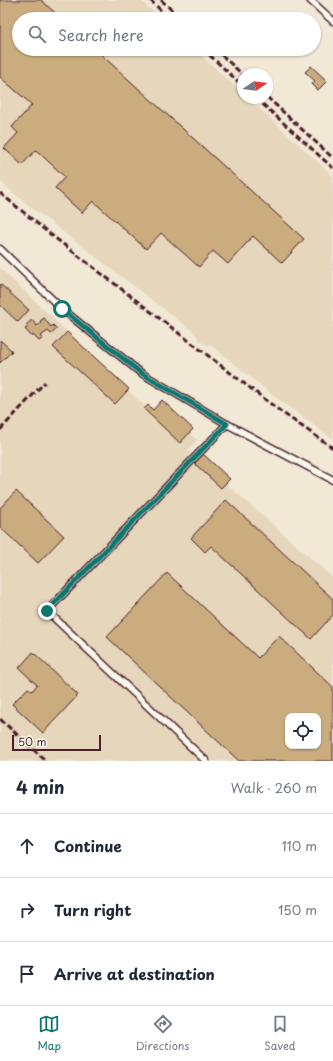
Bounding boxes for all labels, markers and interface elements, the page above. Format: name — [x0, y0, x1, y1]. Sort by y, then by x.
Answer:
search box — [12, 12, 321, 56]
icon: search — [26, 23, 48, 45]
text: Search here — [58, 23, 144, 46]
north arrow — [237, 68, 273, 104]
route start — [53, 300, 71, 318]
route end — [38, 602, 56, 620]
map controls — [285, 713, 321, 749]
button: locate — [285, 713, 321, 749]
scale bar — [12, 733, 101, 752]
text: 50 m — [18, 733, 47, 750]
text: 4 min — [16, 774, 64, 800]
text: Walk · 260 m — [231, 778, 317, 797]
text: Continue — [54, 834, 122, 857]
icon: ahead — [16, 835, 38, 857]
text: 110 m — [282, 836, 317, 855]
text: Turn right — [54, 898, 131, 921]
icon: right — [16, 899, 38, 921]
text: 150 m — [278, 900, 317, 919]
text: Arrive at destination — [54, 962, 215, 985]
icon: arrive — [16, 963, 38, 985]
tab: Map — [37, 1013, 61, 1054]
tab: Directions — [136, 1013, 189, 1054]
tab: Saved — [264, 1013, 296, 1054]

